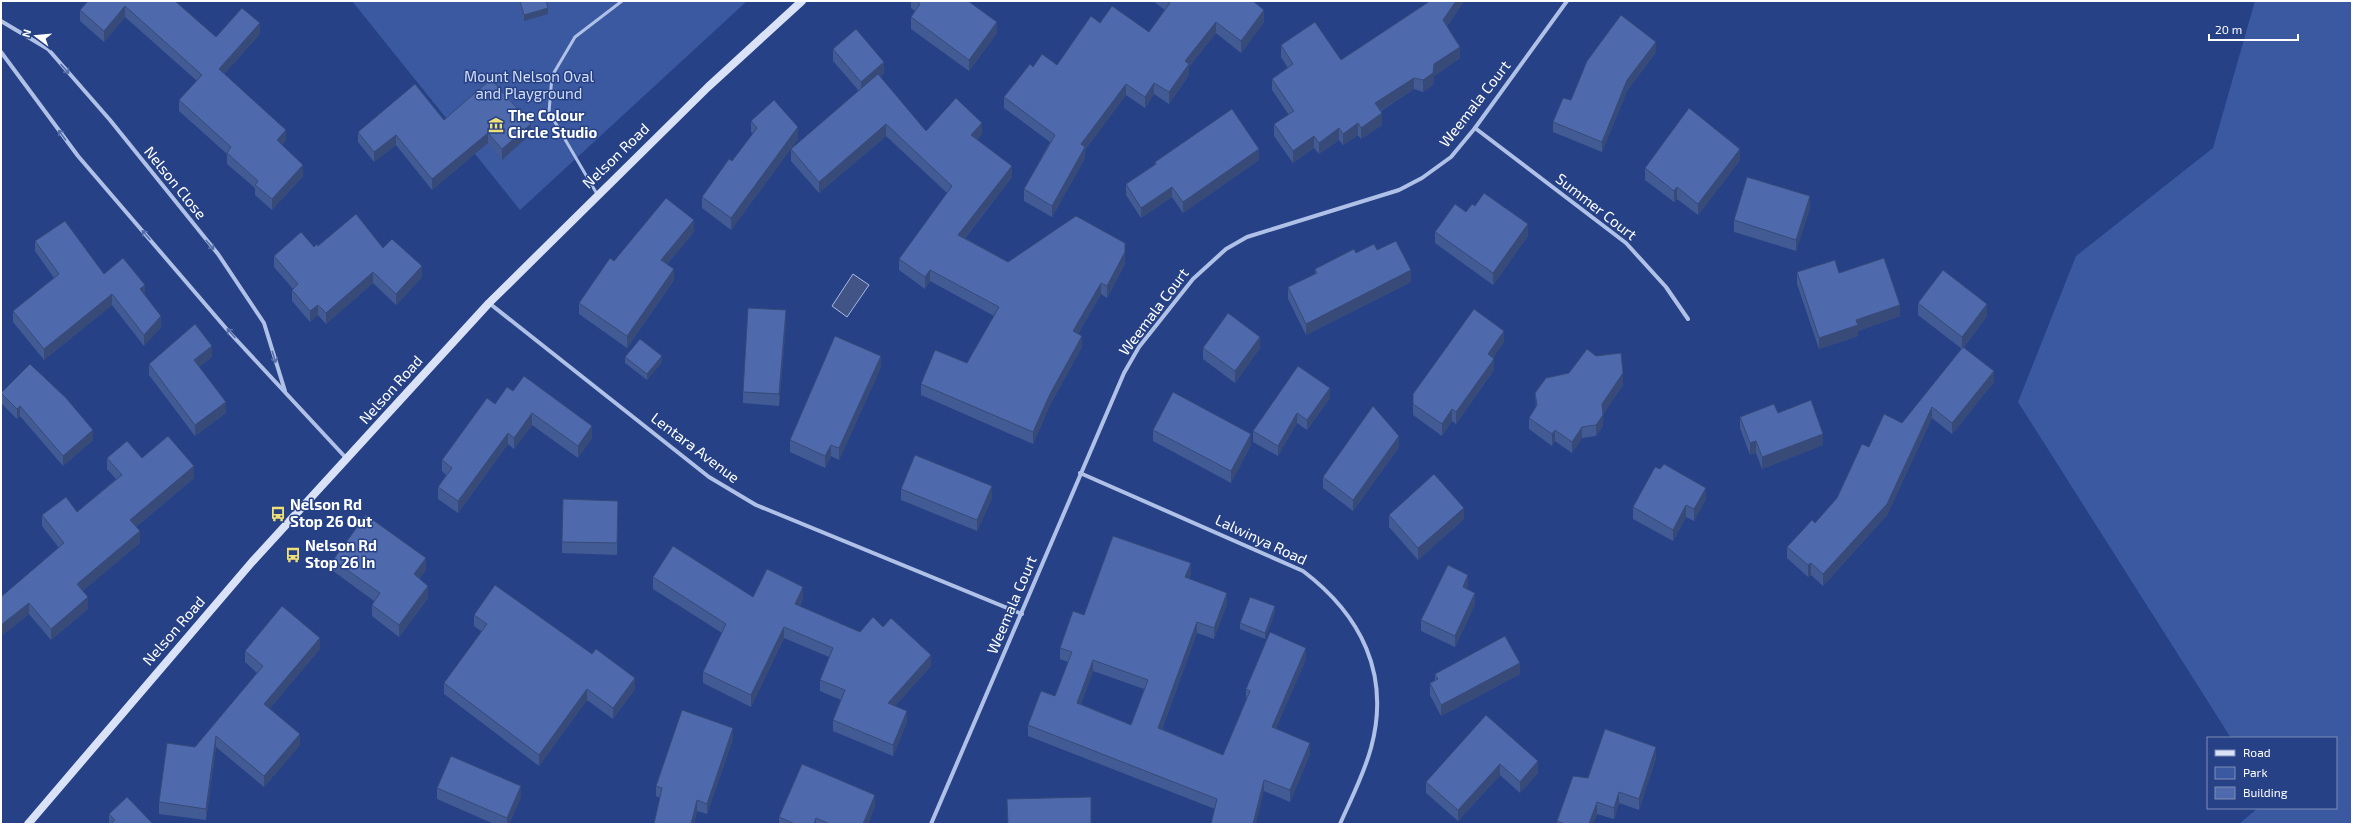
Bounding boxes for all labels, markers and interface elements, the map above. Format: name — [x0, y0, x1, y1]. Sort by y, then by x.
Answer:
north arrow — [16, 16, 56, 56]
scale bar — [2209, 16, 2298, 42]
text: 20 m — [2215, 22, 2242, 36]
text: N — [19, 27, 33, 39]
street label: Weemala Court — [1435, 56, 1514, 150]
one-way arrow — [61, 64, 70, 74]
park label: Mount Nelson Oval and Playground — [464, 67, 594, 102]
place label: The Colour Circle Studio — [508, 106, 597, 141]
museum icon: The Colour Circle Studio — [487, 116, 505, 134]
street label: Nelson Road — [578, 119, 652, 192]
one-way arrow — [58, 130, 67, 141]
street label: Nelson Close — [141, 142, 211, 222]
street label: Summer Court — [1553, 169, 1641, 244]
one-way arrow — [141, 229, 150, 240]
one-way arrow — [206, 239, 215, 250]
street label: Weemala Court — [1114, 264, 1192, 359]
one-way arrow — [226, 328, 236, 338]
one-way arrow — [271, 350, 278, 363]
street label: Nelson Road — [355, 351, 426, 427]
street label: Lentara Avenue — [648, 408, 743, 486]
place label: Nelson Rd Stop 26 Out — [290, 495, 372, 530]
bus stop icon: Nelson Rd Stop 26 Out — [269, 505, 287, 523]
street label: Lalwinya Road — [1213, 510, 1310, 568]
place label: Nelson Rd Stop 26 In — [305, 536, 377, 571]
bus stop icon: Nelson Rd Stop 26 In — [284, 546, 302, 564]
street label: Weemala Court — [982, 553, 1040, 656]
street label: Nelson Road — [138, 592, 208, 669]
legend — [2207, 737, 2337, 809]
text: Road — [2243, 745, 2271, 759]
text: Park — [2243, 765, 2268, 779]
text: Building — [2243, 785, 2288, 799]

